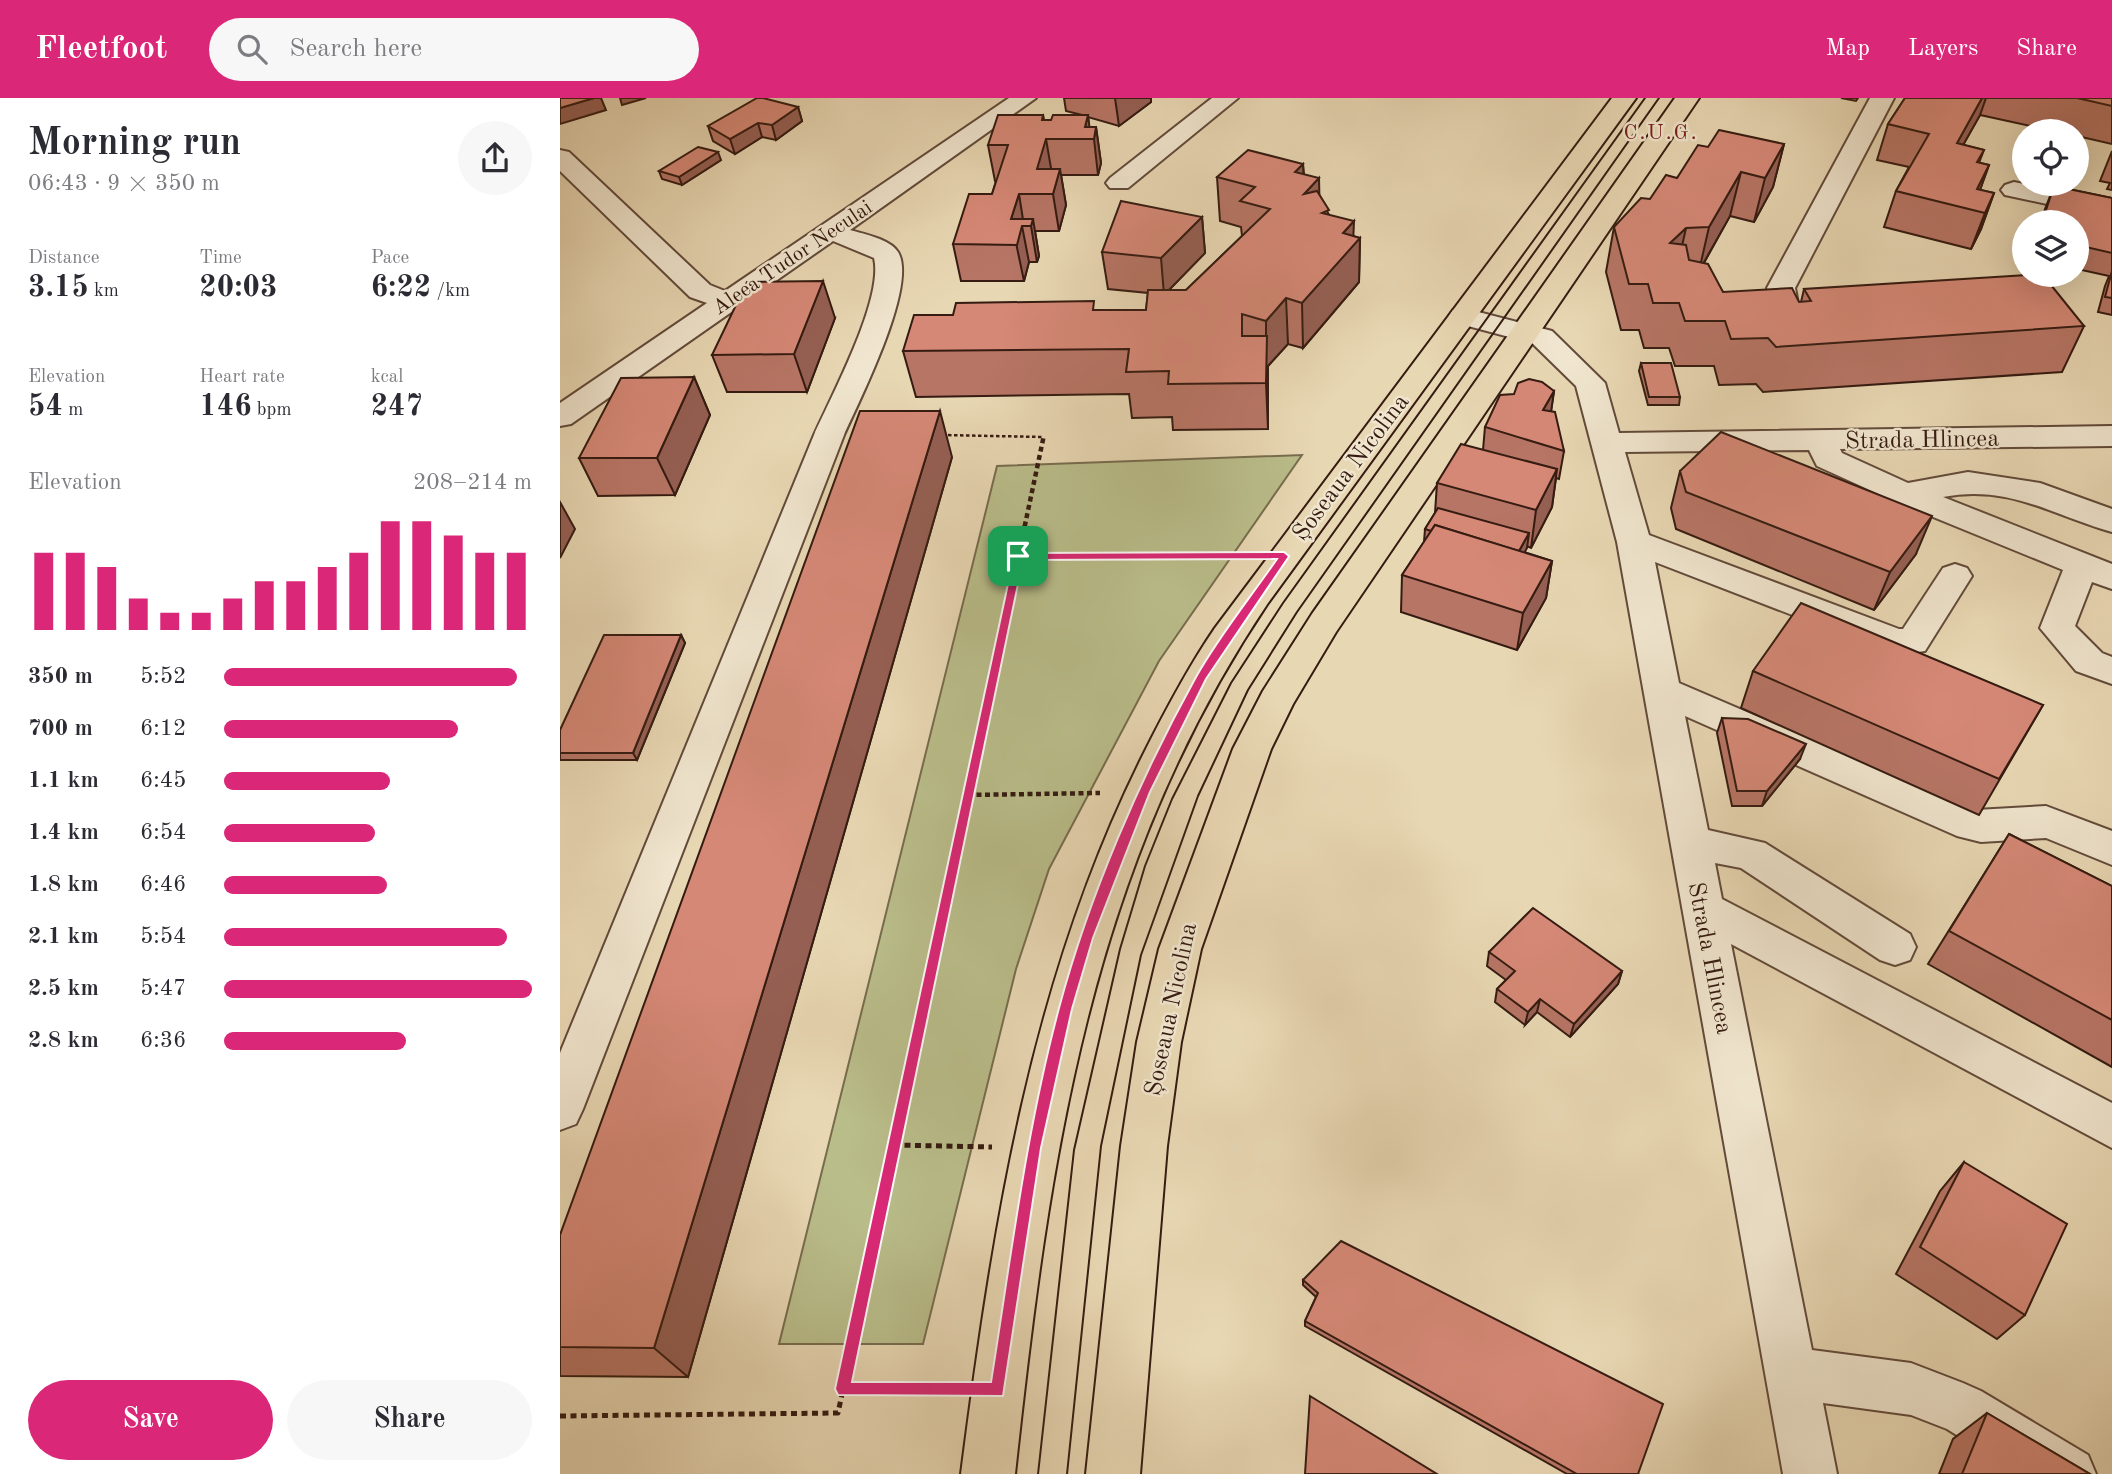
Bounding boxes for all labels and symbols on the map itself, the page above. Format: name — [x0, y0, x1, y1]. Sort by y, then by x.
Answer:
district label: C.U.G. — [1623, 123, 1699, 144]
street label: Aleea Tudor Neculai — [709, 197, 876, 319]
street label: Șoseaua Nicolina — [1289, 390, 1414, 546]
street label: Strada Hlincea — [1845, 428, 2000, 454]
pin — [988, 526, 1048, 586]
street label: Strada Hlincea — [1683, 880, 1736, 1037]
street label: Șoseaua Nicolina — [1142, 920, 1202, 1098]

